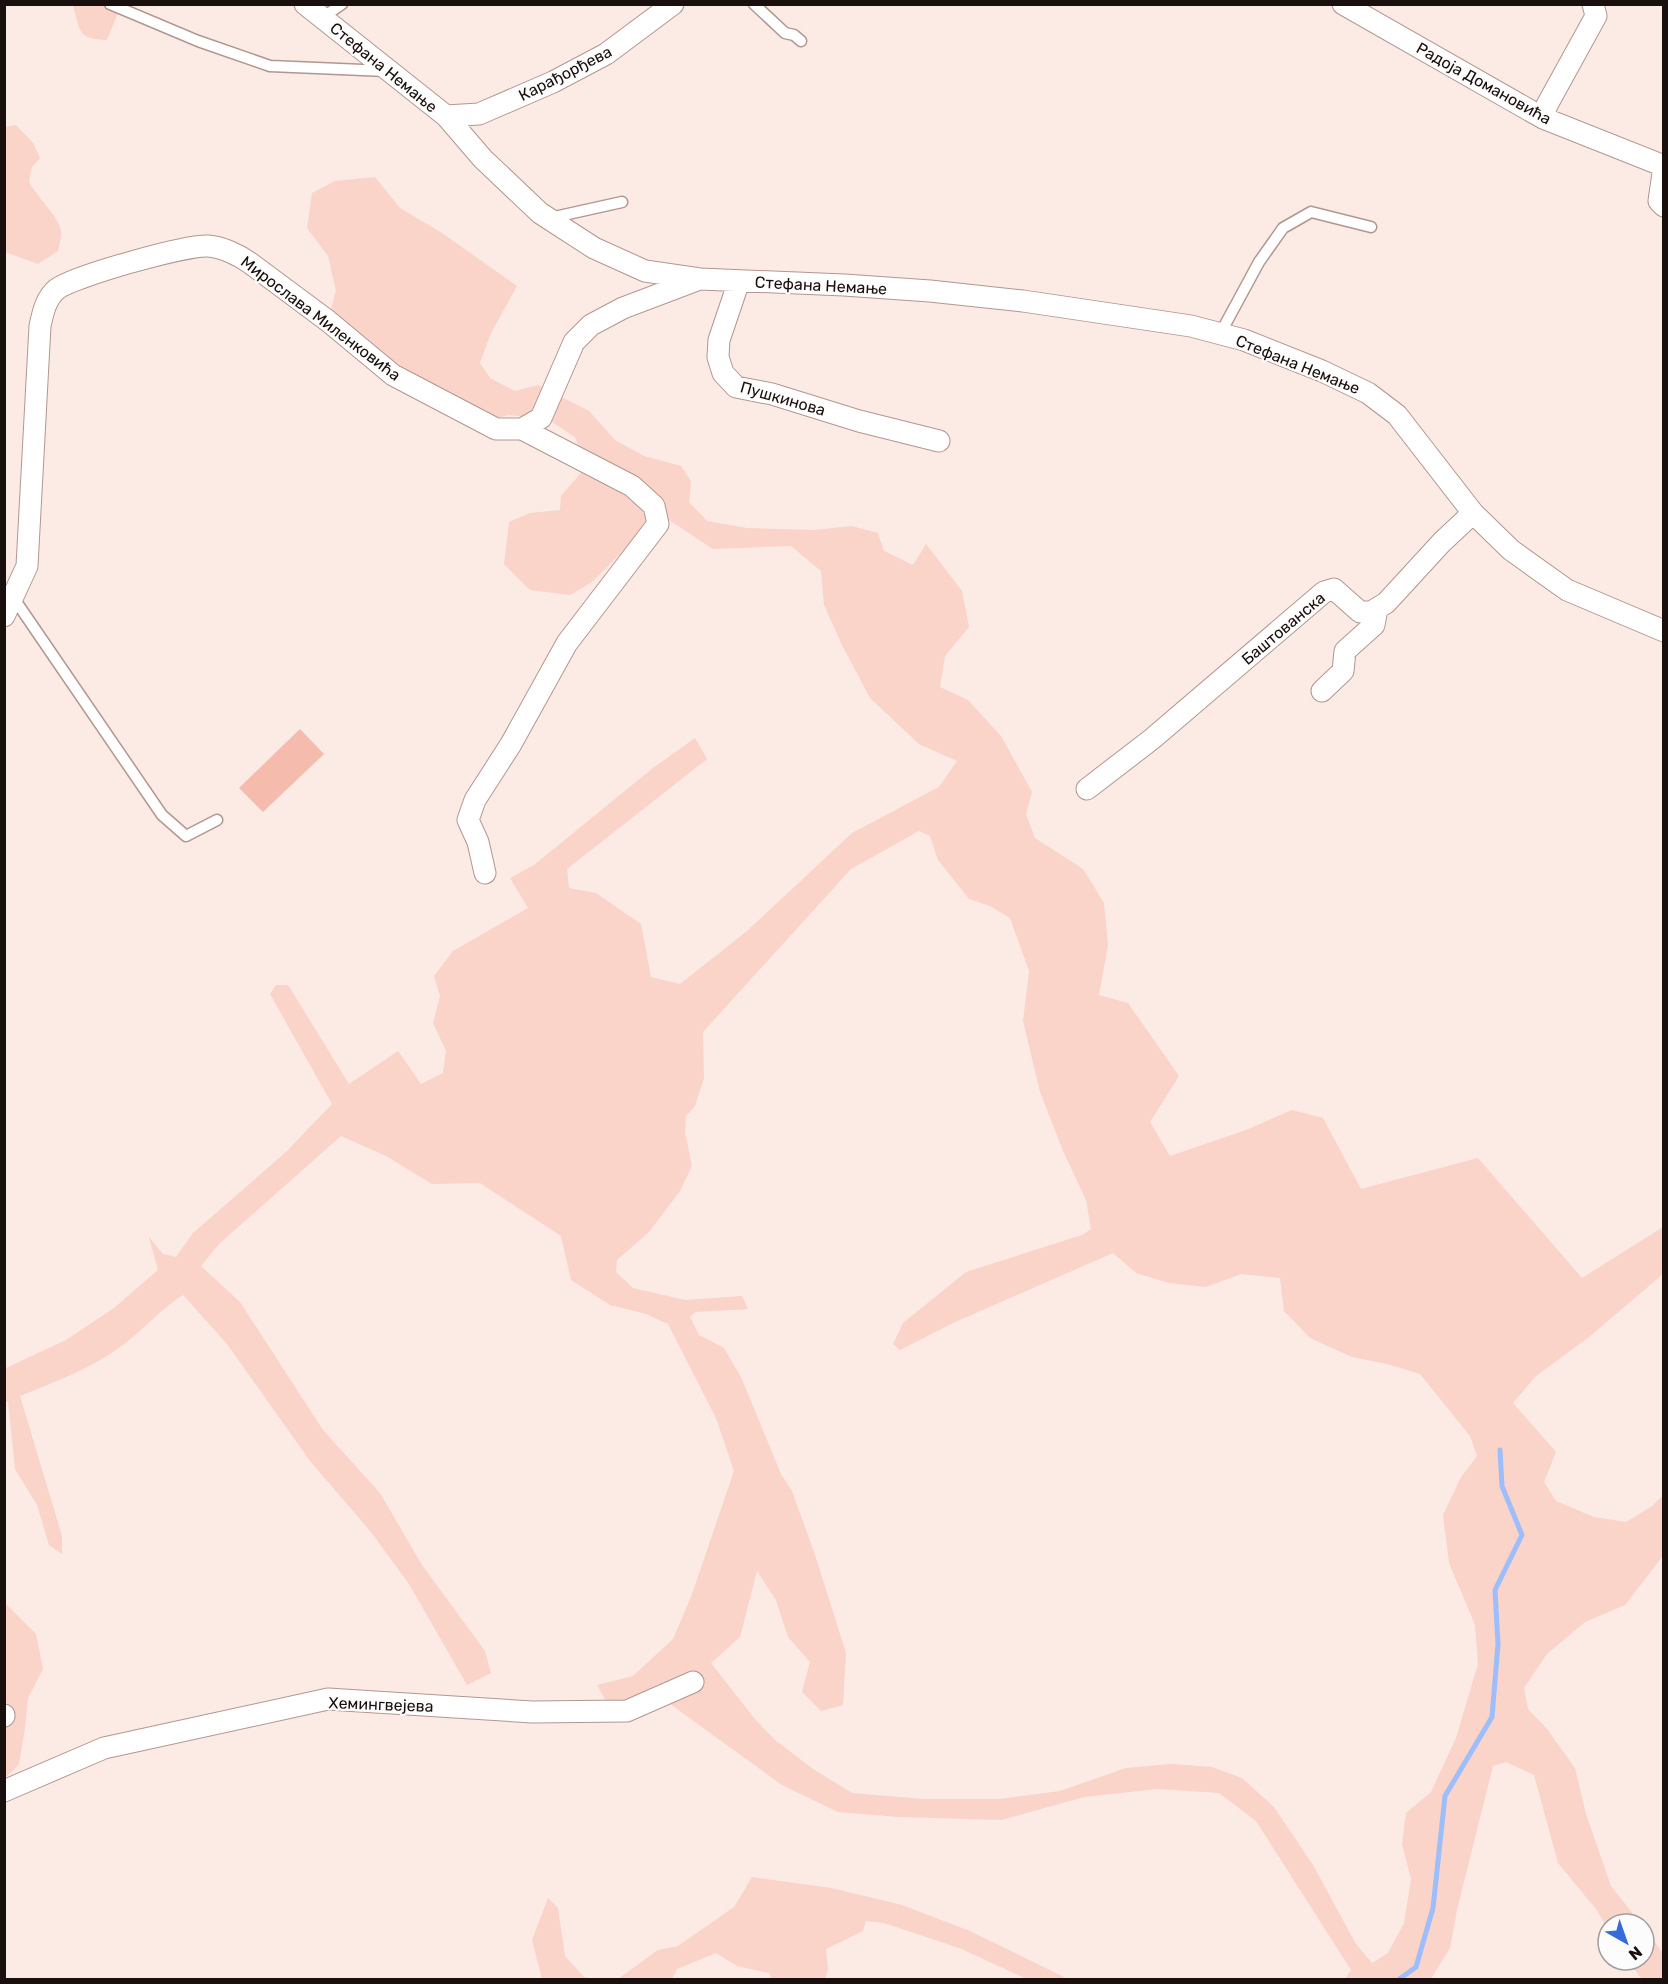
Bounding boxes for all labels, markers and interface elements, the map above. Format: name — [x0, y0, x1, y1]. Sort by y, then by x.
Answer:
street label: Стефана Немање — [326, 18, 441, 116]
street label: Радоја Домановића — [1413, 38, 1555, 128]
street label: Карађорђева — [515, 42, 615, 105]
street label: Мирослава Миленковића — [237, 252, 404, 385]
street label: Стефана Немање — [754, 273, 888, 298]
street label: Стефана Немање — [1233, 331, 1363, 398]
street label: Пушкинова — [738, 377, 828, 420]
street label: Баштованска — [1238, 588, 1329, 669]
street label: Хемингвејева — [328, 1693, 434, 1716]
north arrow — [1596, 1912, 1656, 1972]
text: N — [1625, 1942, 1646, 1964]

